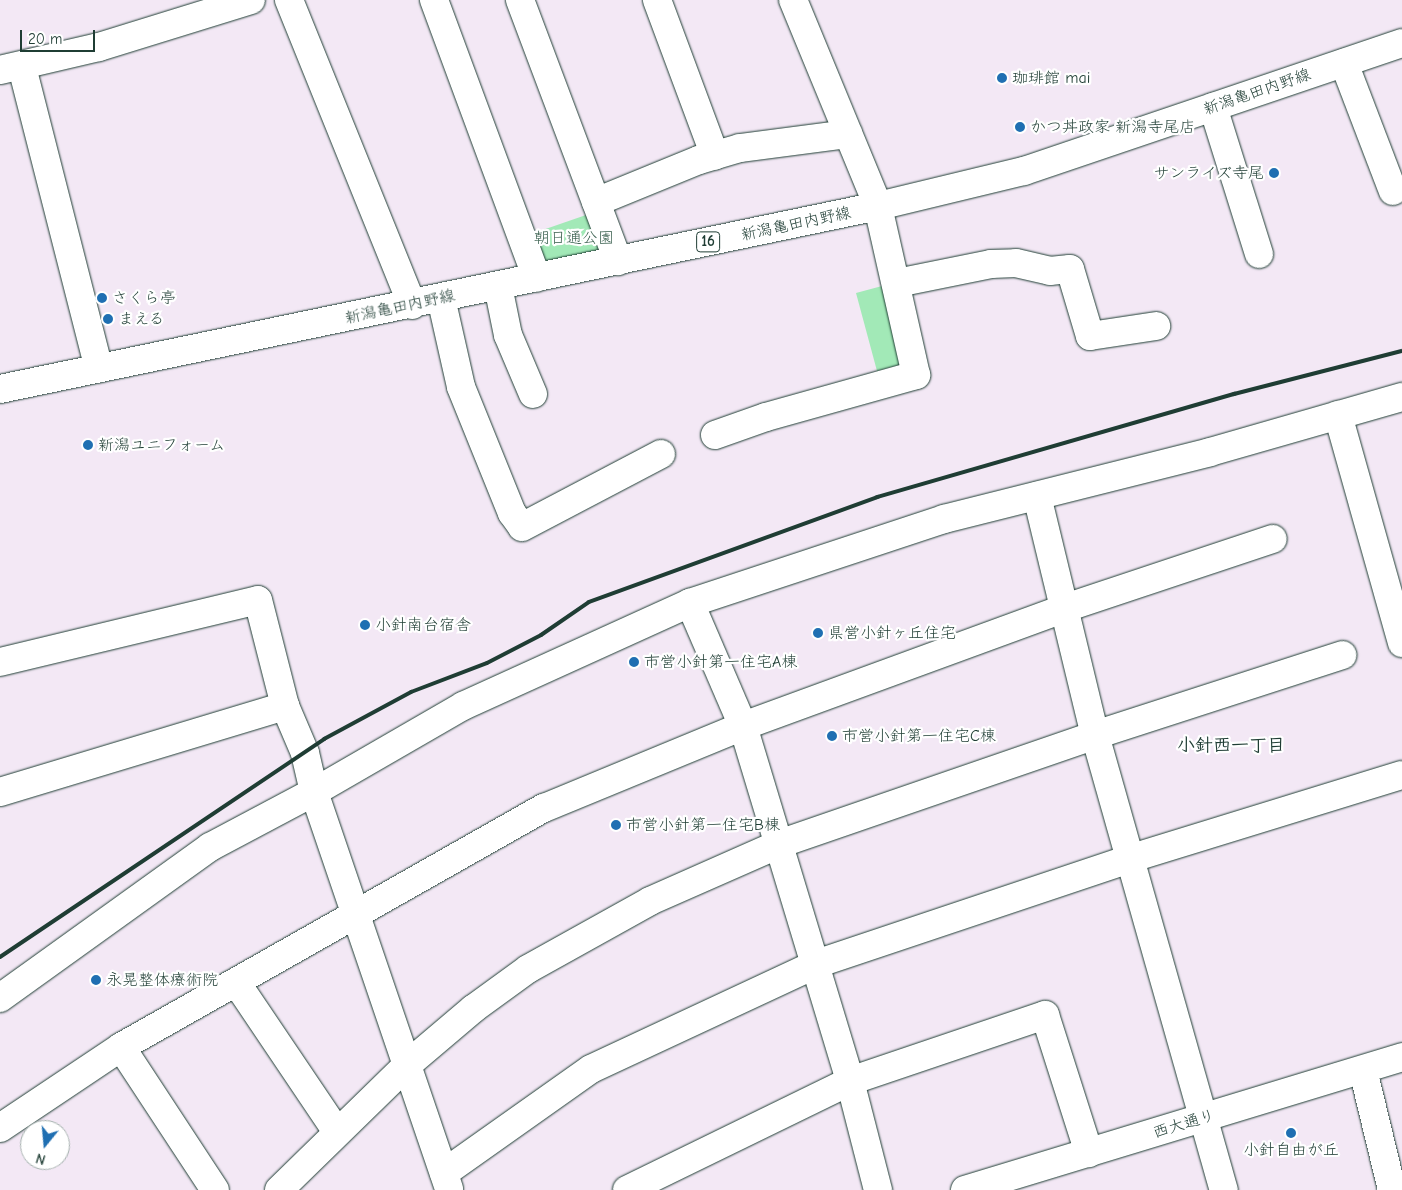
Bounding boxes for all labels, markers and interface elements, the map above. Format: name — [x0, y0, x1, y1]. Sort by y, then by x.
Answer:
scale bar — [22, 20, 98, 52]
text: 20 m — [28, 30, 62, 48]
street label: 新潟亀田内野線 — [1201, 65, 1313, 119]
place label: 珈琲館 mai — [1012, 68, 1090, 88]
marker: 珈琲館 mai — [996, 72, 1008, 84]
place label: かつ丼政家 新潟寺尾店 — [1030, 117, 1195, 137]
marker: かつ丼政家 新潟寺尾店 — [1014, 121, 1026, 133]
place label: サンライズ寺尾 — [1152, 163, 1264, 183]
marker: サンライズ寺尾 — [1268, 167, 1280, 179]
street label: 新潟亀田内野線 — [739, 203, 853, 245]
park label: 朝日通公園 — [534, 228, 614, 248]
road number: 16 — [696, 230, 720, 254]
street label: 新潟亀田内野線 — [343, 286, 457, 328]
place label: さくら亭 — [112, 288, 176, 308]
marker: さくら亭 — [96, 292, 108, 304]
place label: まえる — [118, 309, 166, 329]
marker: まえる — [102, 313, 114, 325]
place label: 新潟ユニフォーム — [98, 435, 226, 455]
marker: 新潟ユニフォーム — [82, 439, 94, 451]
place label: 小針南台宿舎 — [375, 615, 471, 635]
marker: 小針南台宿舎 — [359, 619, 371, 631]
place label: 県営小針ヶ丘住宅 — [828, 623, 956, 643]
marker: 県営小針ヶ丘住宅 — [812, 627, 824, 639]
place label: 市営小針第一住宅A棟 — [644, 652, 797, 672]
marker: 市営小針第一住宅A棟 — [628, 656, 640, 668]
place label: 市営小針第一住宅C棟 — [842, 726, 996, 746]
marker: 市営小針第一住宅C棟 — [826, 730, 838, 742]
district label: 小針西一丁目 — [1177, 735, 1285, 757]
place label: 市営小針第一住宅B棟 — [626, 815, 780, 835]
marker: 市営小針第一住宅B棟 — [610, 819, 622, 831]
place label: 永晃整体療術院 — [106, 970, 218, 990]
marker: 永晃整体療術院 — [90, 974, 102, 986]
street label: 西大通り — [1151, 1105, 1217, 1143]
north arrow — [20, 1120, 70, 1170]
marker: 小針自由が丘 — [1285, 1127, 1297, 1139]
place label: 小針自由が丘 — [1243, 1140, 1339, 1160]
text: N — [34, 1149, 48, 1168]

